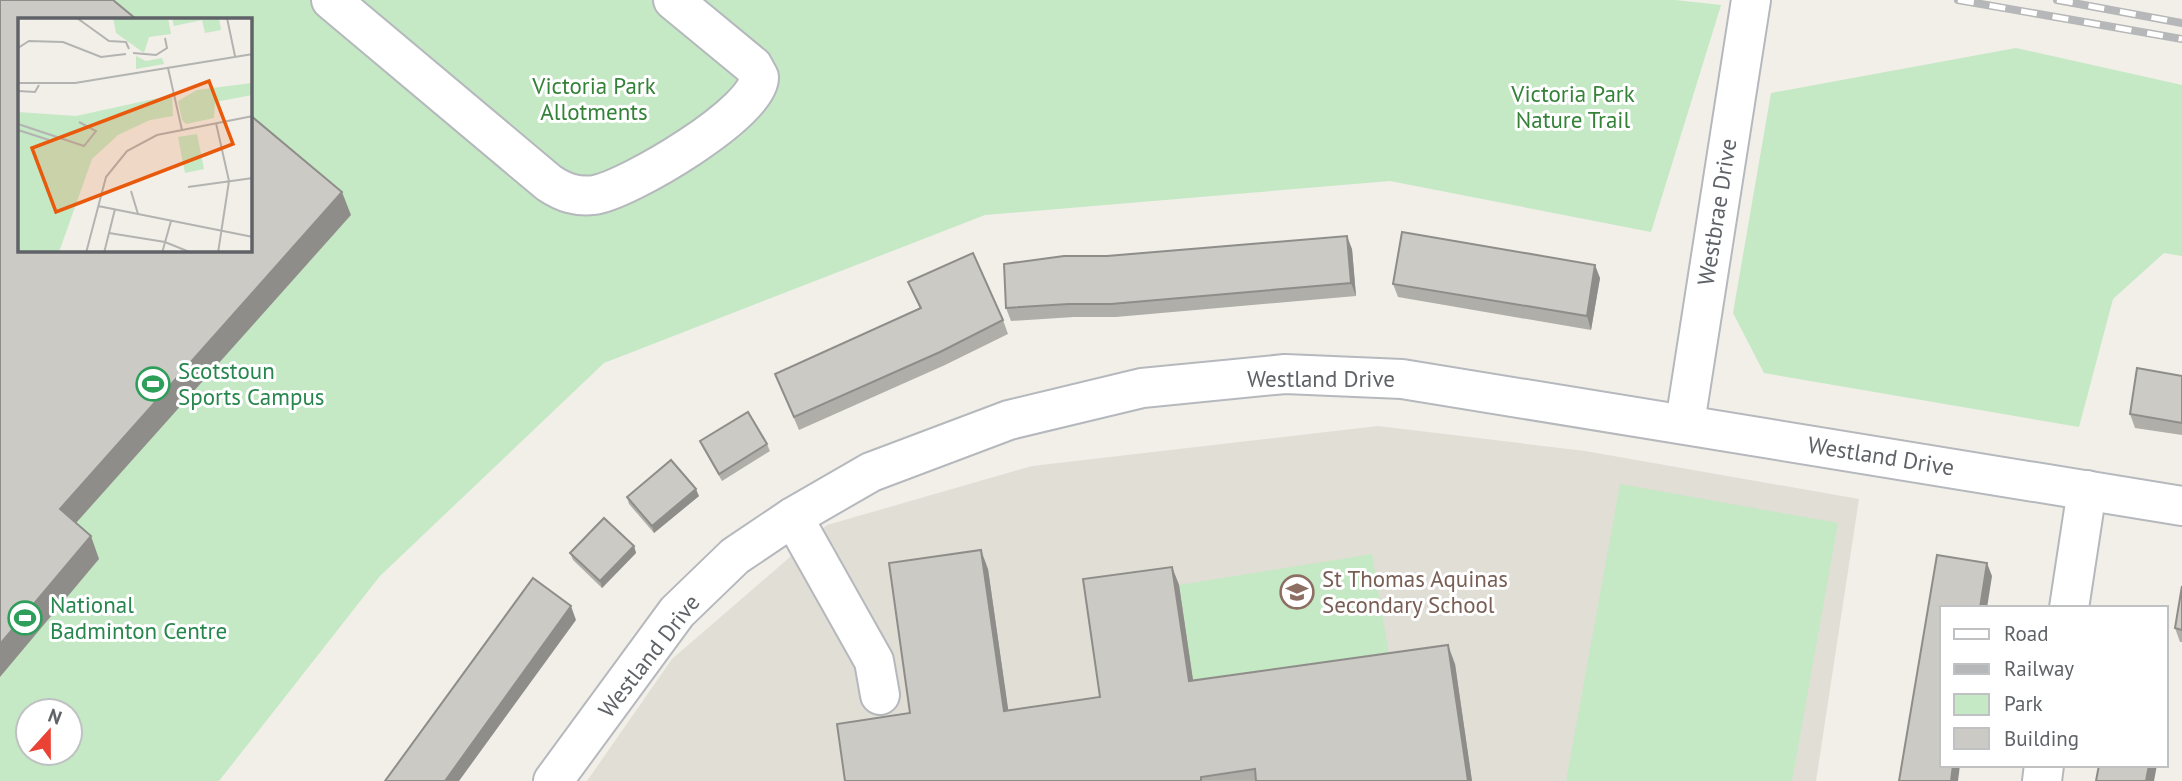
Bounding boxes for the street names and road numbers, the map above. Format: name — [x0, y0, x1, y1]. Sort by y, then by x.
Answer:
street label: Westbrae Drive — [1691, 136, 1742, 287]
street label: Westland Drive — [1247, 364, 1395, 393]
street label: Westland Drive — [1806, 430, 1956, 481]
street label: Westland Drive — [592, 588, 706, 723]

